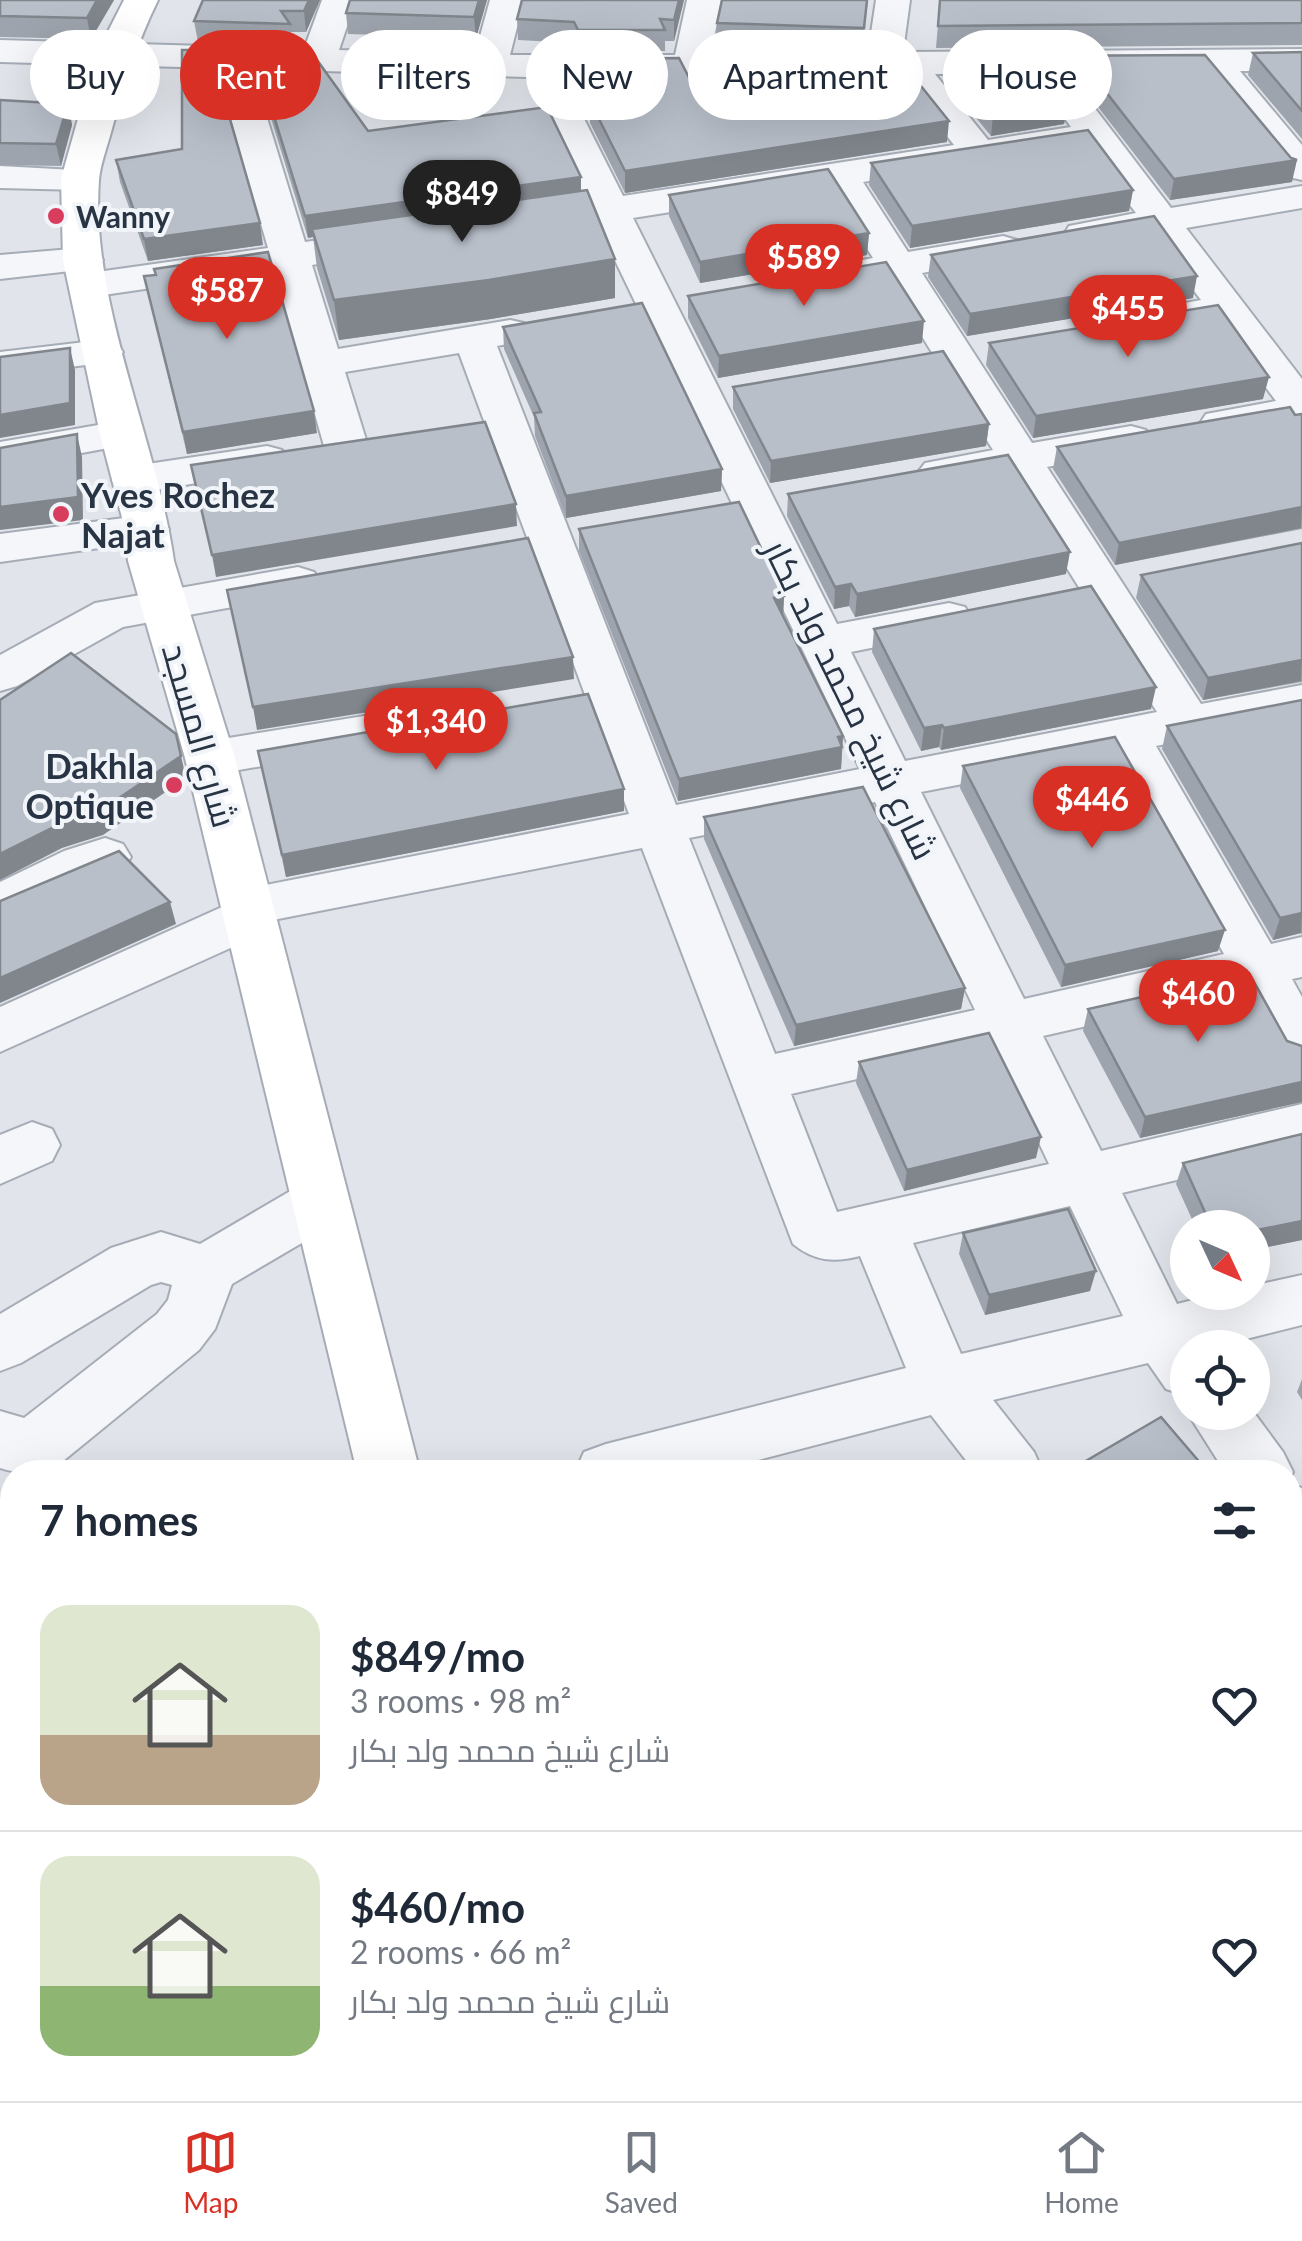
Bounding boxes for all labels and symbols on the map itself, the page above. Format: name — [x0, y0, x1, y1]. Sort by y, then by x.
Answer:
pin: $849 — [403, 160, 521, 245]
place label: Wanny — [76, 198, 170, 234]
marker: Wanny — [45, 205, 67, 227]
pin: $589 — [745, 224, 863, 309]
pin: $587 — [168, 257, 286, 342]
pin: $455 — [1069, 275, 1187, 360]
place label: Yves Rochez Najat — [80, 473, 275, 555]
marker: Yves Rochez Najat — [50, 503, 72, 525]
street label: شارع شيخ محمد ولد بكار — [752, 531, 948, 867]
street label: شارع المسجد — [151, 638, 247, 833]
pin: $1,340 — [355, 688, 517, 773]
place label: Dakhla Optique — [26, 744, 154, 826]
pin: $446 — [1033, 766, 1151, 851]
marker: Dakhla Optique — [163, 774, 185, 796]
pin: $460 — [1139, 960, 1257, 1045]
north arrow — [1170, 1210, 1270, 1310]

